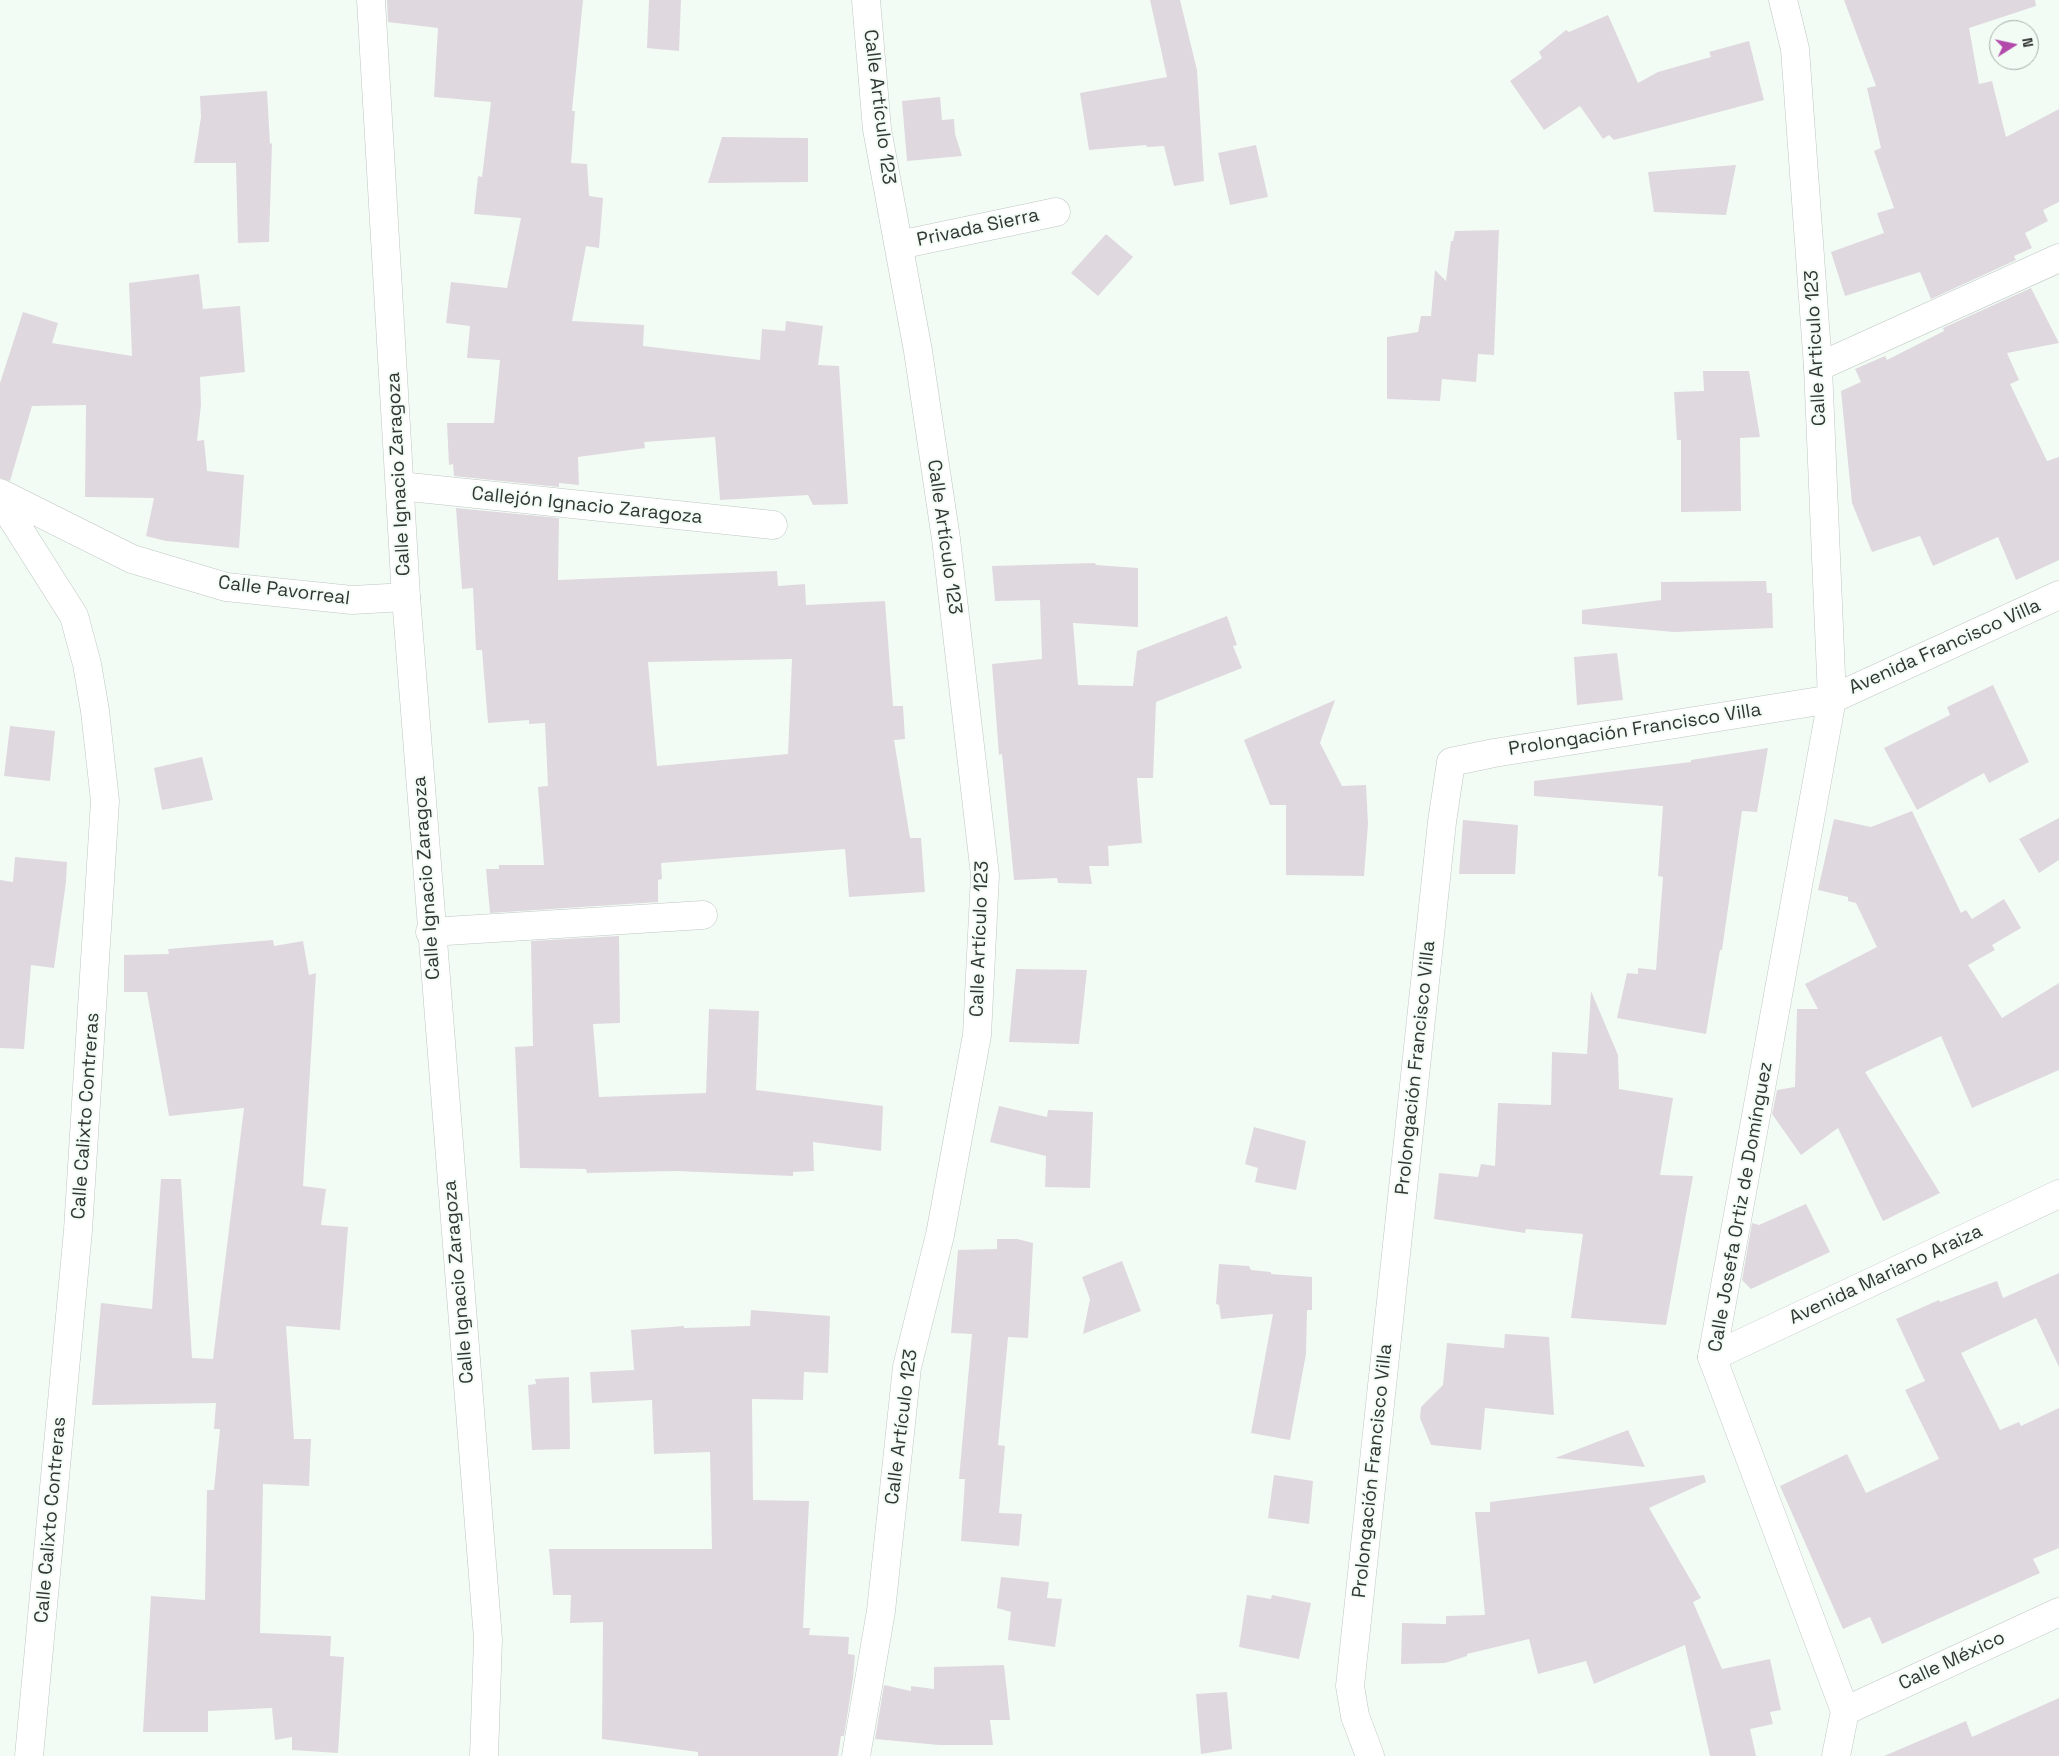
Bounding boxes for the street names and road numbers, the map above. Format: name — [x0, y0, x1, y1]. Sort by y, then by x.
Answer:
street label: Calle Artículo 123 — [858, 28, 900, 186]
street label: Privada Sierra — [915, 204, 1041, 252]
street label: Calle Articulo 123 — [1801, 269, 1831, 427]
street label: Calle Ignacio Zaragoza — [382, 371, 416, 577]
street label: Calle Artículo 123 — [922, 458, 966, 616]
street label: Callejón Ignacio Zaragoza — [470, 483, 704, 529]
street label: Calle Pavorreal — [217, 572, 351, 610]
street label: Avenida Francisco Villa — [1846, 594, 2044, 700]
street label: Prolongación Francisco Villa — [1507, 699, 1763, 761]
street label: Calle Ignacio Zaragoza — [409, 775, 445, 981]
street label: Calle Artículo 123 — [966, 861, 994, 1017]
street label: Prolongación Francisco Villa — [1391, 940, 1441, 1196]
street label: Calle Calixto Contreras — [67, 1012, 105, 1220]
street label: Calle Josefa Ortiz de Domínguez — [1704, 1060, 1778, 1354]
street label: Calle Ignacio Zaragoza — [439, 1179, 479, 1385]
street label: Avenida Mariano Araiza — [1786, 1220, 1986, 1330]
street label: Prolongación Francisco Villa — [1348, 1343, 1398, 1599]
street label: Calle Artículo 123 — [881, 1348, 923, 1506]
street label: Calle Calixto Contreras — [31, 1416, 71, 1624]
street label: Calle México — [1895, 1626, 2009, 1696]

